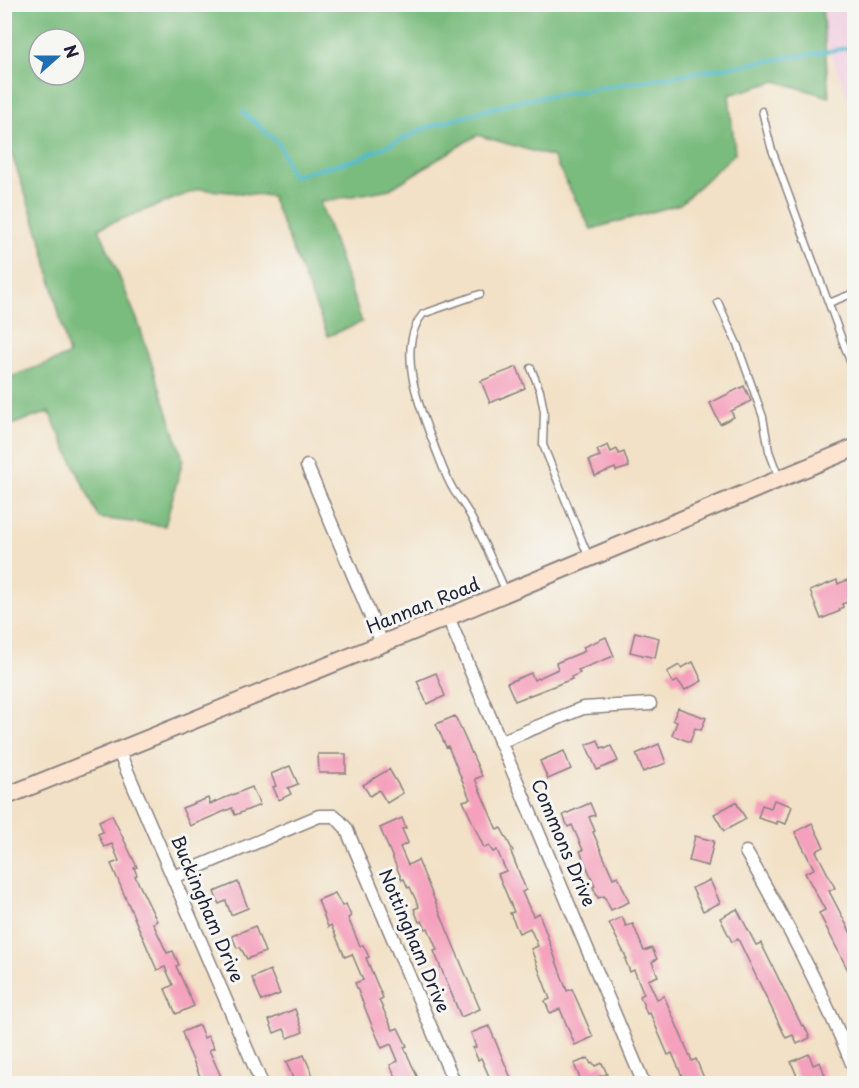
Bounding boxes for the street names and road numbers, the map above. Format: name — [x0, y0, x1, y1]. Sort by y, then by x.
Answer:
street label: Hannan Road — [362, 570, 483, 640]
street label: Commons Drive — [525, 774, 603, 911]
street label: Buckingham Drive — [165, 831, 252, 986]
street label: Nottingham Drive — [373, 864, 458, 1016]

